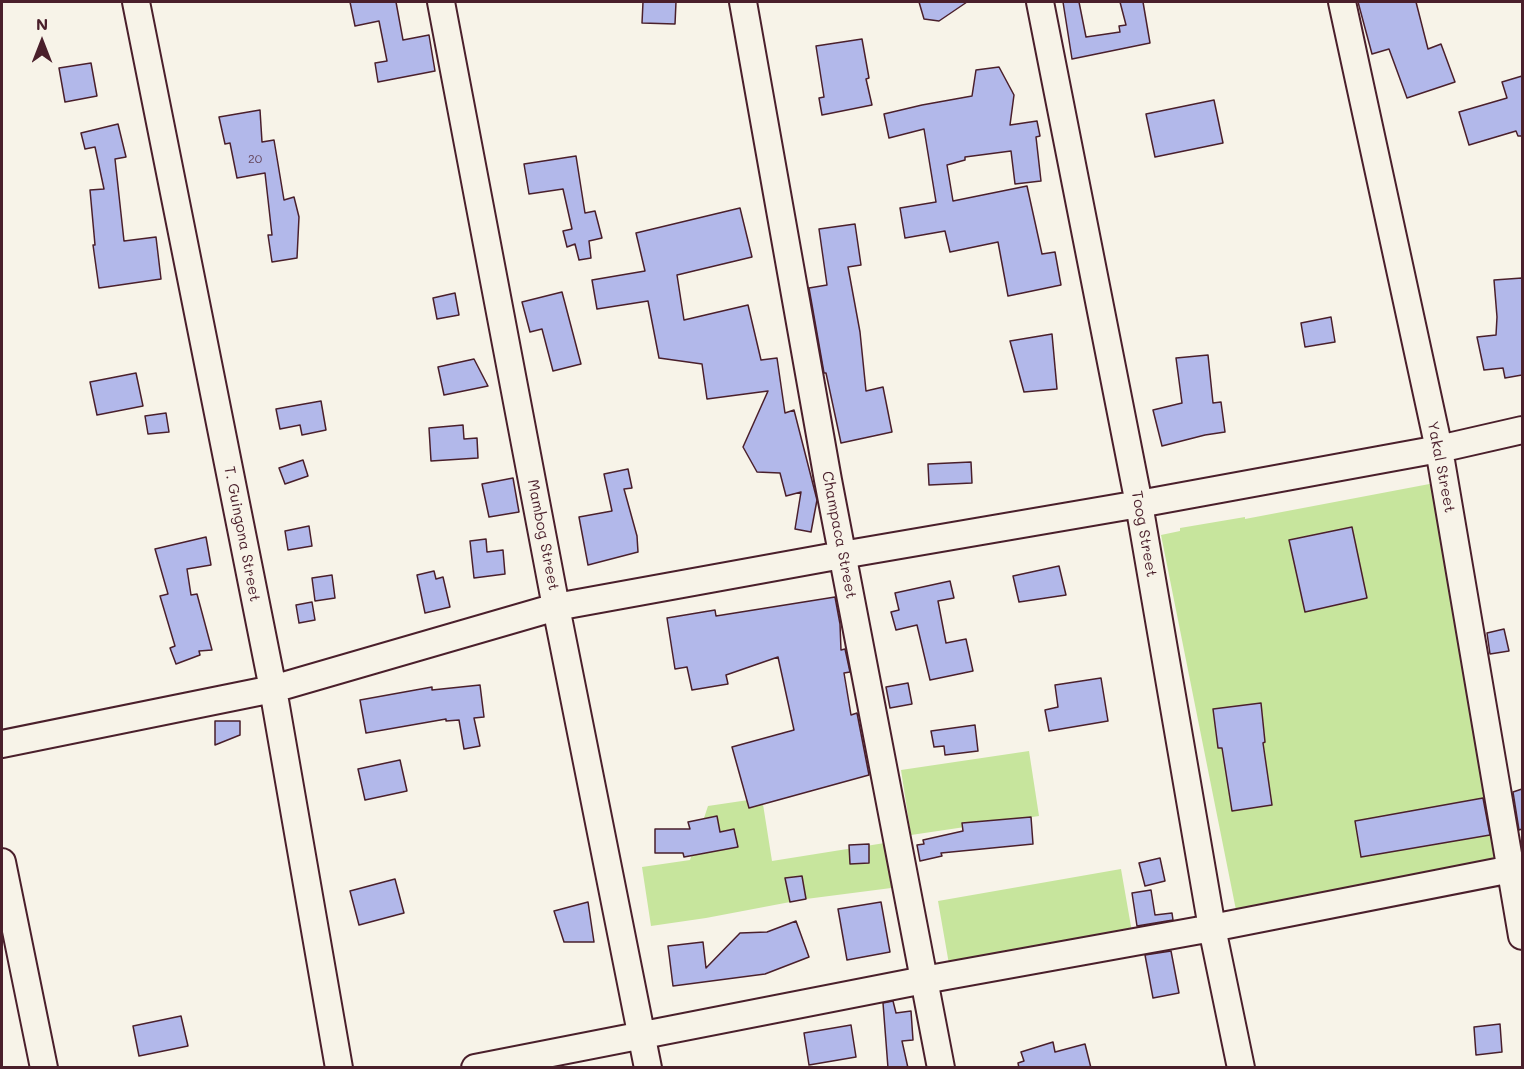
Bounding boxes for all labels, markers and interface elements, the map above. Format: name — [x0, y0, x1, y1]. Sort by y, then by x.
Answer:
north arrow — [12, 12, 72, 72]
text: N — [36, 13, 48, 34]
house number: 20 — [248, 152, 262, 166]
street label: Yakal Street — [1423, 420, 1459, 514]
street label: T. Guingona Street — [220, 465, 264, 603]
street label: Champaca Street — [818, 470, 860, 600]
street label: Mambog Street — [523, 478, 563, 592]
street label: Toog Street — [1128, 489, 1160, 579]

